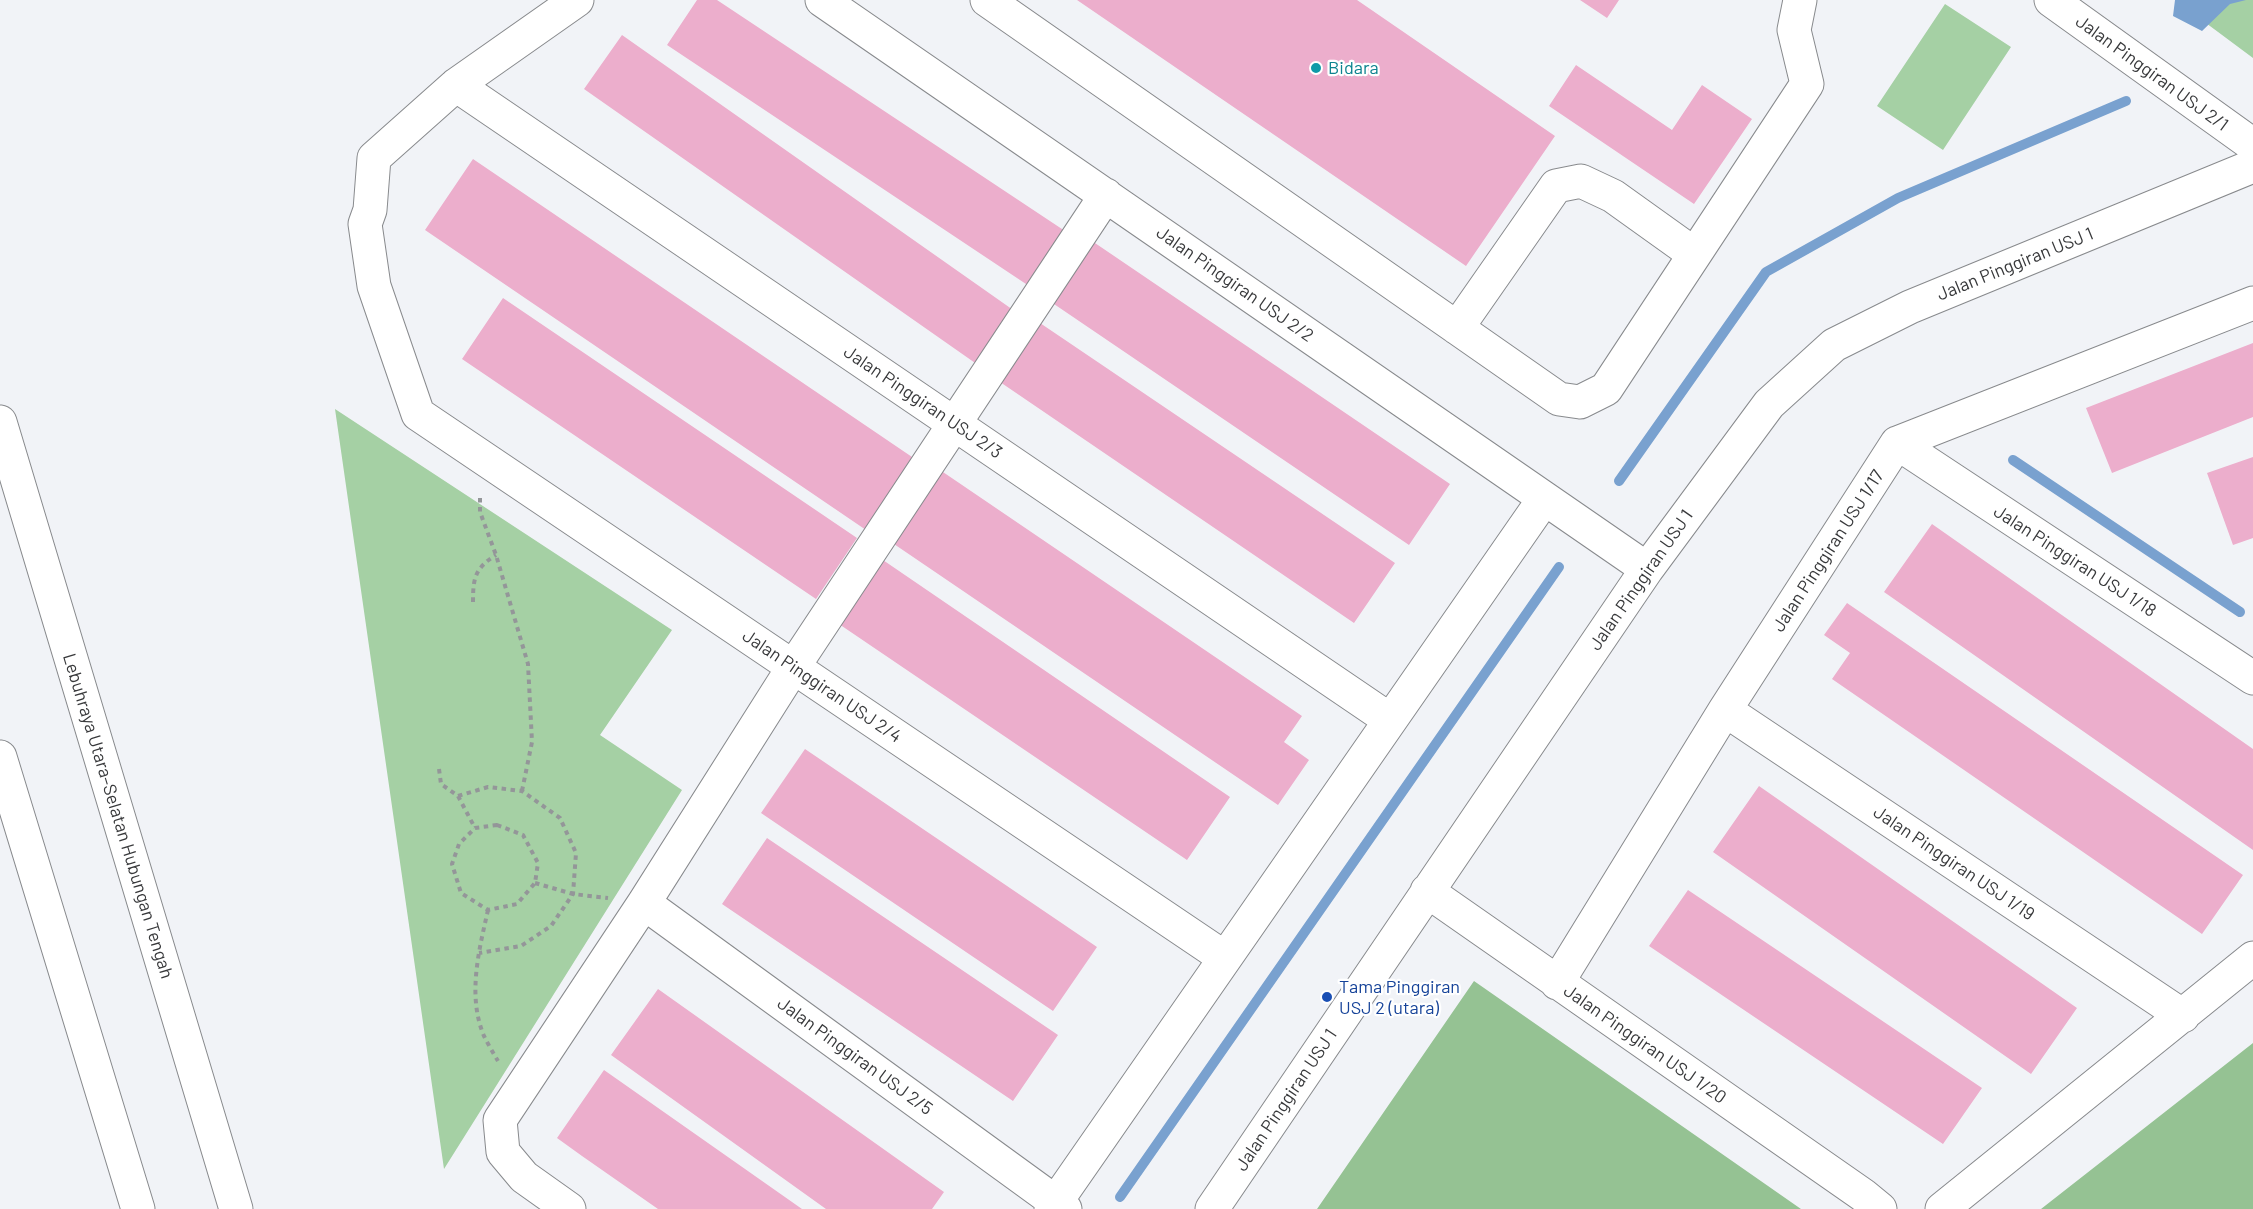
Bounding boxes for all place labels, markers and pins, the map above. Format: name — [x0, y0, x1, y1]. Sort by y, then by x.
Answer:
place label: Bidara — [1328, 57, 1379, 79]
marker: Bidara — [1309, 61, 1323, 75]
place label: Tama Pinggiran USJ 2 (utara) — [1339, 976, 1460, 1018]
marker: Tama Pinggiran USJ 2 (utara) — [1320, 990, 1334, 1004]

